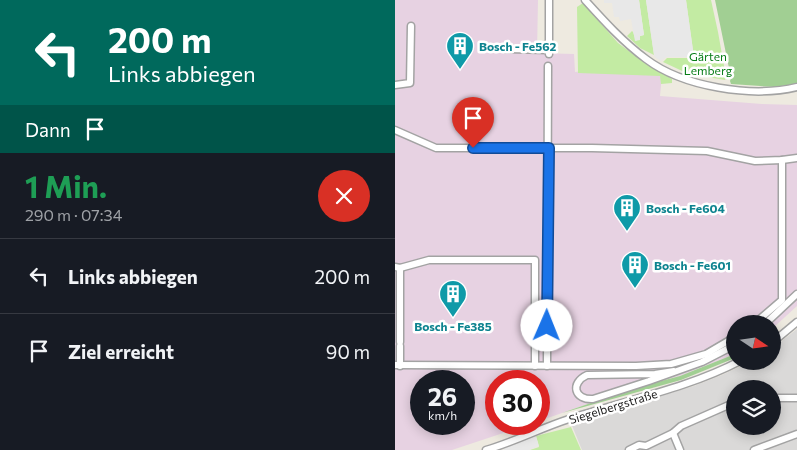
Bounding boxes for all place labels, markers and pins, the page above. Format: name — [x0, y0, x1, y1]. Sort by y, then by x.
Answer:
building icon: Bosch - Fe562 — [445, 31, 475, 70]
place label: Bosch - Fe562 — [479, 39, 556, 53]
pin — [452, 97, 494, 148]
building icon: Bosch - Fe604 — [612, 193, 642, 232]
place label: Bosch - Fe604 — [646, 201, 726, 215]
building icon: Bosch - Fe601 — [620, 250, 650, 289]
place label: Bosch - Fe601 — [654, 258, 731, 272]
building icon: Bosch - Fe385 — [438, 279, 468, 318]
place label: Bosch - Fe385 — [414, 319, 492, 333]

